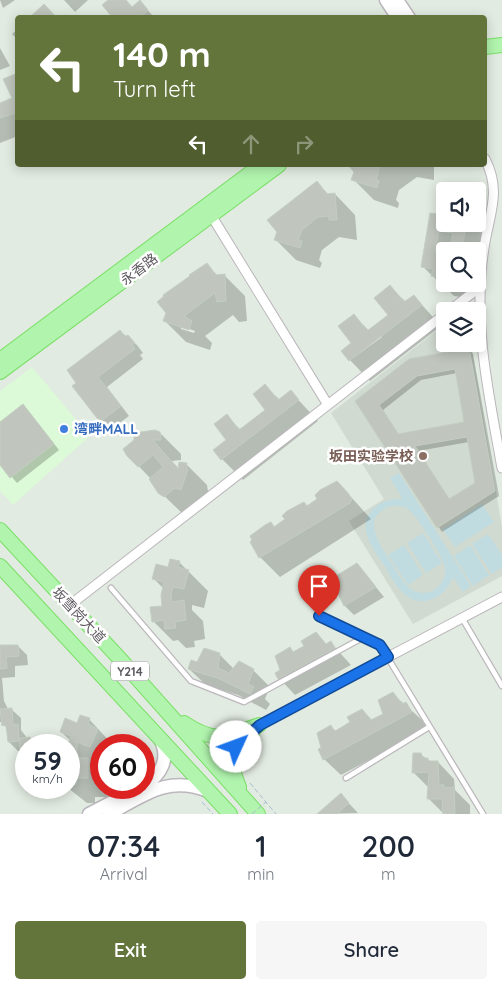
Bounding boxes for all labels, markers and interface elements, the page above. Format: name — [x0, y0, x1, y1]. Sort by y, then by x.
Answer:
text: 140 m — [113, 32, 211, 76]
icon: left — [30, 35, 95, 100]
text: Turn left — [113, 75, 196, 103]
icon: left — [184, 130, 212, 158]
icon: ahead — [237, 130, 265, 158]
icon: right — [290, 130, 318, 158]
map controls — [436, 182, 486, 352]
button: sound — [436, 182, 486, 232]
button: search — [436, 242, 486, 292]
street label: 永香路 — [117, 249, 161, 289]
button: layers — [436, 302, 486, 352]
place label: 湾畔MALL — [74, 420, 138, 438]
marker: 湾畔MALL — [58, 423, 70, 435]
place label: 坂田实验学校 — [329, 447, 413, 465]
marker: 坂田实验学校 — [417, 450, 429, 462]
pin — [298, 565, 340, 616]
icon: arrive — [305, 572, 333, 600]
street label: 坂雪岗大道 — [49, 583, 109, 647]
road number: Y214 — [111, 661, 149, 680]
position arrow — [209, 720, 261, 772]
speed limit sign: 60 — [90, 734, 155, 799]
text: 59 — [33, 745, 62, 776]
text: km/h — [32, 771, 63, 786]
text: 07:34 — [87, 827, 160, 865]
text: 1 — [255, 827, 267, 865]
text: 200 — [362, 827, 415, 865]
text: Arrival — [100, 864, 148, 884]
text: min — [247, 864, 275, 884]
text: m — [381, 864, 396, 884]
button: Exit — [15, 921, 246, 979]
button: Share — [256, 921, 487, 979]

